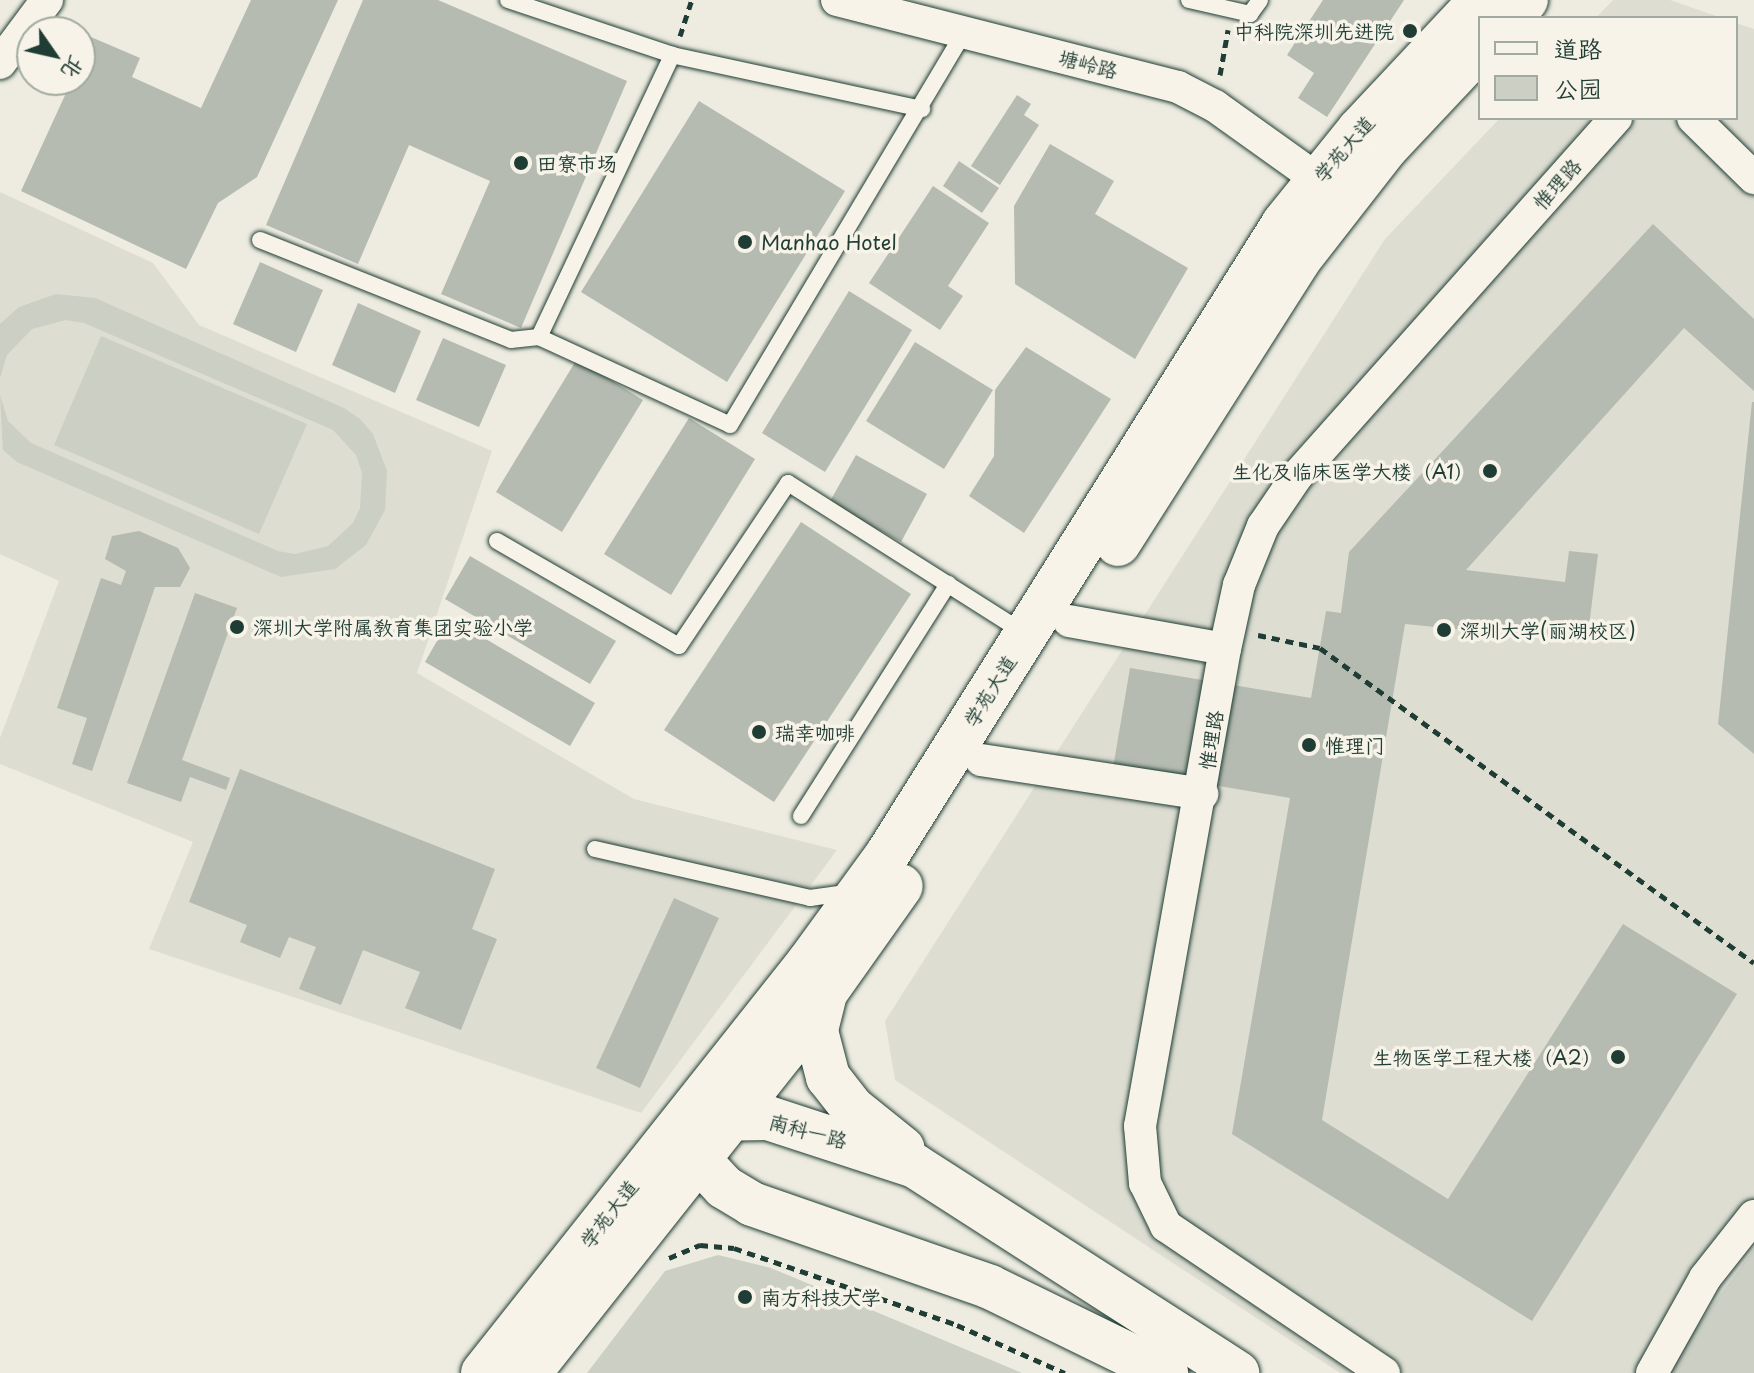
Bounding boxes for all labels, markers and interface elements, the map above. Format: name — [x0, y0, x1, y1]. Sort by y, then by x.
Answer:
north arrow — [16, 16, 96, 96]
legend — [1478, 16, 1738, 120]
place label: 中科院深圳先进院 — [1234, 19, 1394, 43]
marker: 中科院深圳先进院 — [1401, 22, 1419, 40]
text: 道路 — [1554, 30, 1602, 66]
street label: 塘岭路 — [1056, 45, 1120, 83]
text: 北 — [55, 50, 94, 87]
text: 公园 — [1554, 70, 1602, 106]
street label: 学苑大道 — [1309, 111, 1379, 187]
place label: 田寮市场 — [537, 151, 617, 175]
marker: 田寮市场 — [512, 154, 530, 172]
street label: 惟理路 — [1528, 154, 1586, 214]
place label: Manhao Hotel — [761, 230, 897, 254]
marker: Manhao Hotel — [736, 233, 754, 251]
place label: 生化及临床医学大楼（A1） — [1232, 459, 1474, 483]
marker: 生化及临床医学大楼（A1） — [1481, 462, 1499, 480]
place label: 深圳大学附属教育集团实验小学 — [253, 615, 533, 639]
marker: 深圳大学附属教育集团实验小学 — [228, 618, 246, 636]
place label: 深圳大学(丽湖校区) — [1460, 618, 1636, 642]
marker: 深圳大学(丽湖校区) — [1435, 621, 1453, 639]
street label: 学苑大道 — [959, 651, 1021, 731]
street label: 惟理路 — [1194, 708, 1228, 772]
place label: 瑞幸咖啡 — [775, 720, 855, 744]
marker: 瑞幸咖啡 — [750, 723, 768, 741]
place label: 惟理门 — [1325, 733, 1385, 757]
marker: 惟理门 — [1300, 736, 1318, 754]
place label: 生物医学工程大楼（A2） — [1373, 1045, 1602, 1069]
marker: 生物医学工程大楼（A2） — [1609, 1048, 1627, 1066]
street label: 南科一路 — [766, 1109, 850, 1153]
street label: 学苑大道 — [575, 1175, 643, 1253]
place label: 南方科技大学 — [761, 1285, 881, 1309]
marker: 南方科技大学 — [736, 1288, 754, 1306]

